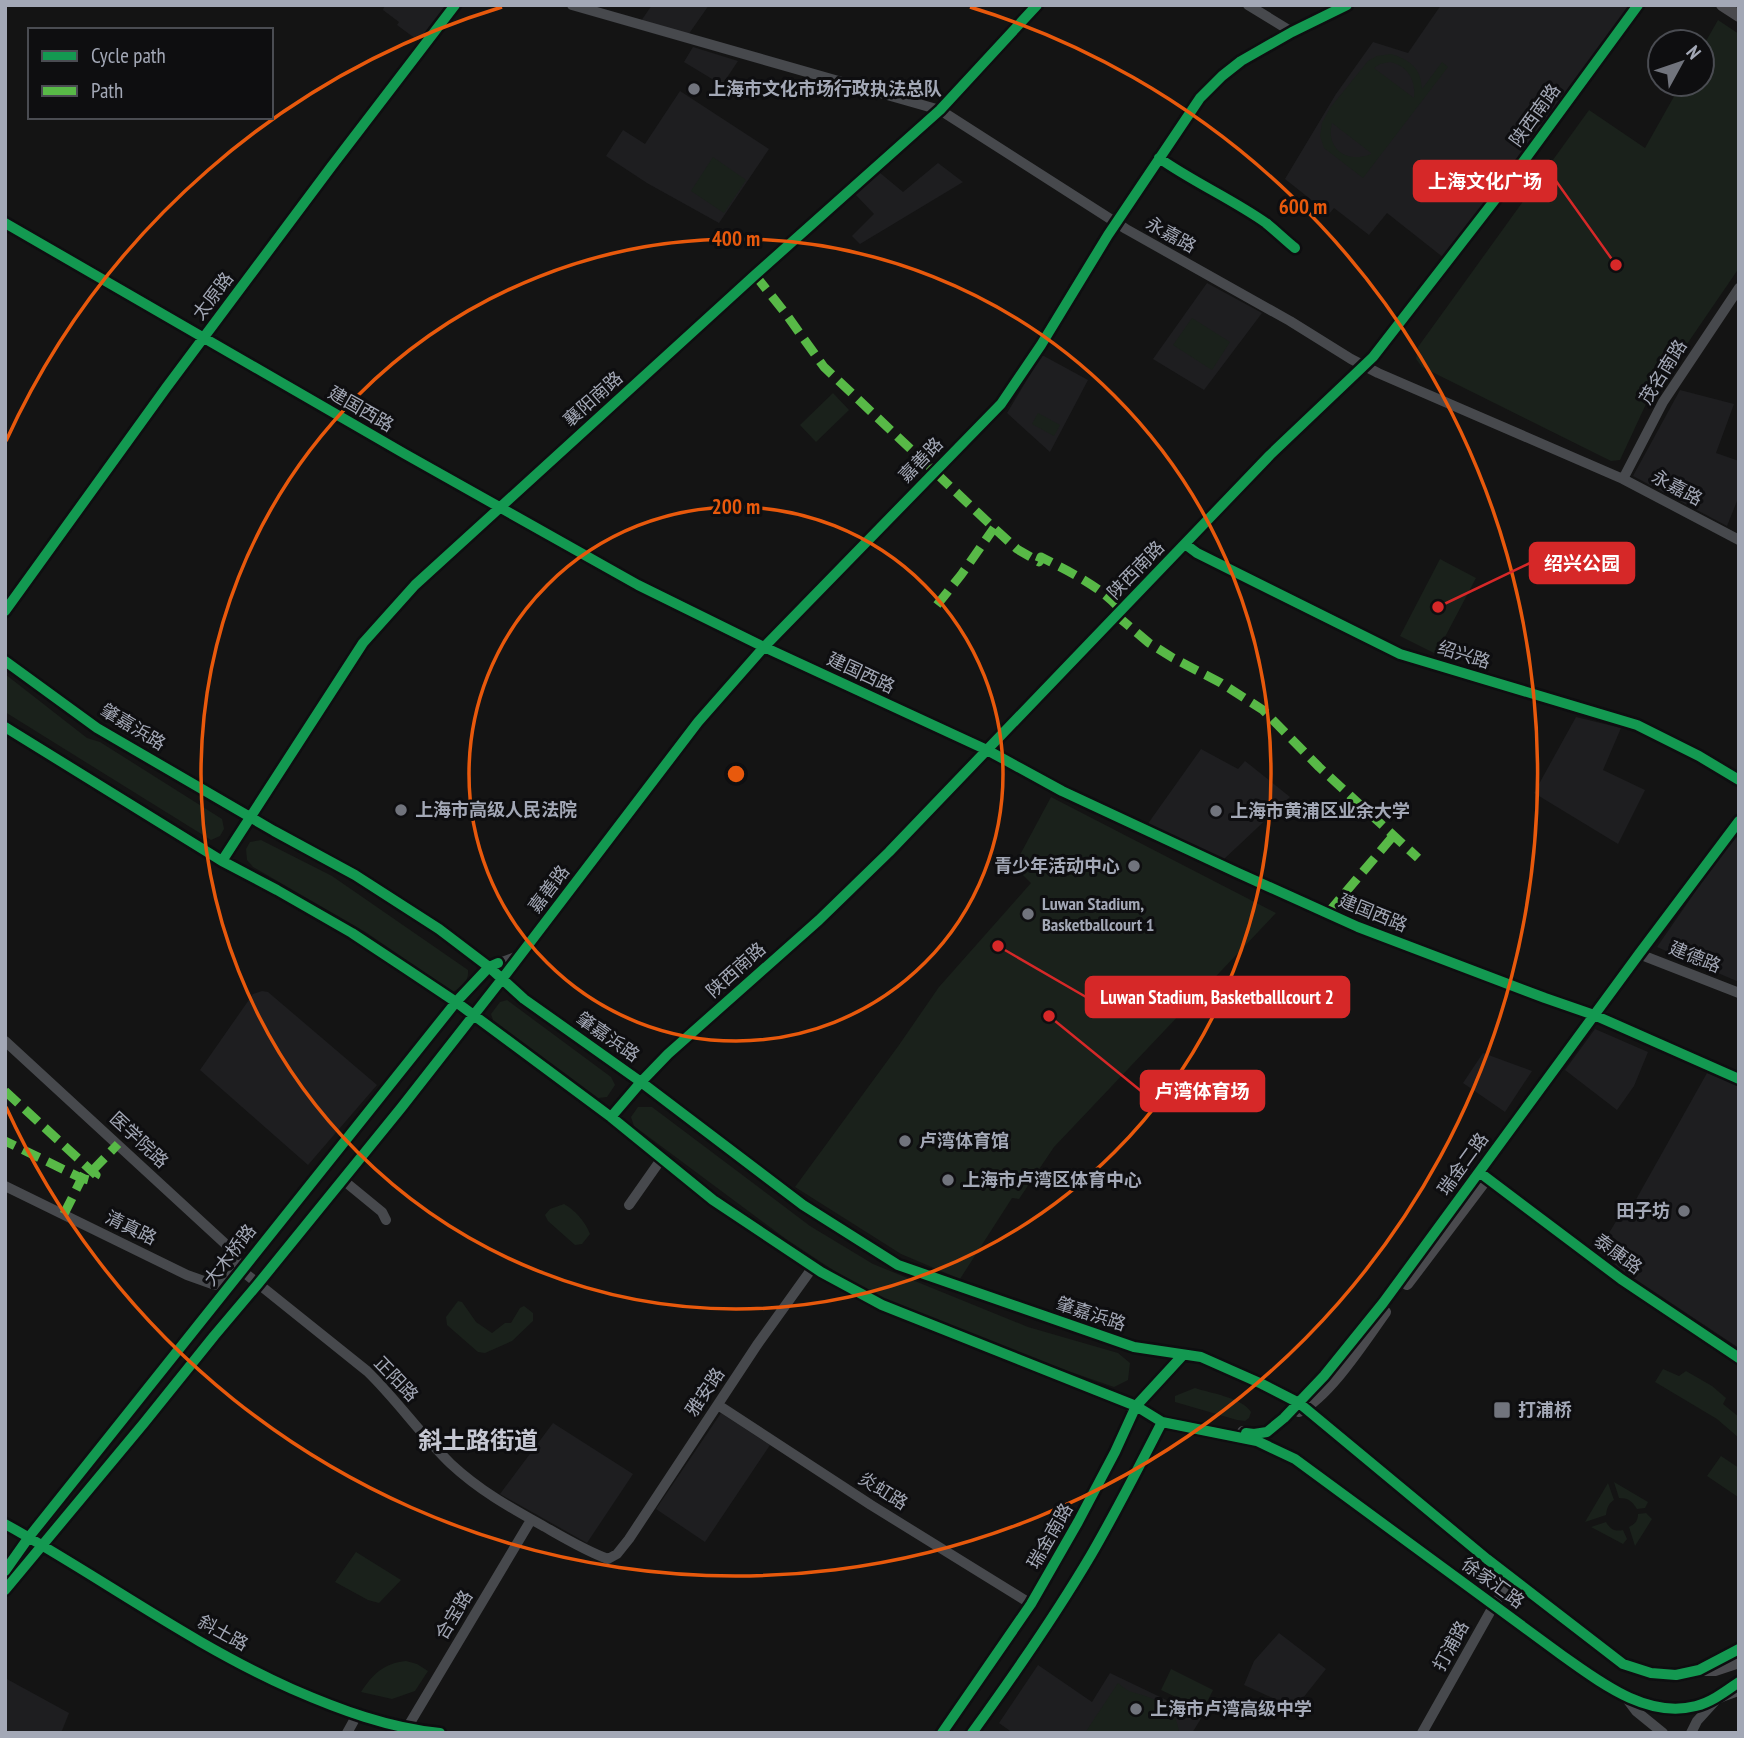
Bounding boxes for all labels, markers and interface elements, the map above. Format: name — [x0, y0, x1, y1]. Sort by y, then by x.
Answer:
legend — [28, 28, 273, 119]
north arrow — [1646, 28, 1716, 98]
text: N — [1682, 40, 1707, 64]
text: Cycle path — [91, 42, 166, 69]
text: Path — [91, 77, 123, 104]
place label: 上海市文化市场行政执法总队 — [708, 77, 942, 100]
street label: 陕西南路 — [1504, 79, 1565, 151]
marker: 上海市文化市场行政执法总队 — [686, 81, 702, 97]
callout: 上海文化广场 — [1414, 161, 1556, 201]
text: 上海文化广场 — [1428, 169, 1542, 193]
text: 600 m — [1279, 193, 1327, 220]
street label: 永嘉路 — [1142, 211, 1200, 258]
text: 400 m — [712, 225, 760, 252]
street label: 太原路 — [187, 267, 238, 324]
street label: 茂名南路 — [1634, 335, 1691, 408]
street label: 襄阳南路 — [558, 366, 627, 431]
street label: 建国西路 — [324, 381, 398, 437]
street label: 嘉善路 — [894, 432, 948, 487]
street label: 永嘉路 — [1648, 465, 1706, 510]
text: 200 m — [712, 493, 760, 520]
street label: 陕西南路 — [1102, 536, 1169, 604]
callout: 绍兴公园 — [1530, 543, 1634, 583]
text: 绍兴公园 — [1544, 551, 1620, 575]
street label: 绍兴路 — [1435, 636, 1493, 673]
street label: 建国西路 — [824, 647, 899, 698]
street label: 肇嘉浜路 — [96, 698, 170, 755]
centre of rings — [724, 762, 748, 786]
place label: 上海市高级人民法院 — [415, 798, 577, 821]
place label: 上海市黄浦区业余大学 — [1230, 799, 1410, 822]
marker: 上海市高级人民法院 — [393, 802, 409, 818]
marker: 上海市黄浦区业余大学 — [1208, 803, 1224, 819]
place label: 青少年活动中心 — [994, 854, 1120, 877]
marker: 青少年活动中心 — [1126, 858, 1142, 874]
street label: 嘉善路 — [523, 860, 574, 917]
street label: 建国西路 — [1336, 888, 1411, 937]
place label: Luwan Stadium, Basketballcourt 1 — [1042, 892, 1154, 936]
marker: Luwan Stadium, Basketballcourt 1 — [1020, 906, 1036, 922]
street label: 建德路 — [1666, 936, 1725, 977]
street label: 陕西南路 — [701, 937, 770, 1002]
callout: Luwan Stadium, Basketballlcourt 2 — [1086, 977, 1349, 1017]
text: Luwan Stadium, Basketballlcourt 2 — [1100, 985, 1334, 1009]
street label: 肇嘉浜路 — [572, 1007, 644, 1067]
callout: 卢湾体育场 — [1141, 1071, 1264, 1111]
text: 卢湾体育场 — [1154, 1079, 1250, 1103]
street label: 医学院路 — [105, 1107, 174, 1173]
street label: 瑞金二路 — [1432, 1128, 1493, 1200]
place label: 卢湾体育馆 — [919, 1129, 1009, 1152]
marker: 卢湾体育馆 — [897, 1133, 913, 1149]
place label: 上海市卢湾区体育中心 — [962, 1168, 1142, 1191]
marker: 上海市卢湾区体育中心 — [940, 1172, 956, 1188]
place label: 田子坊 — [1616, 1199, 1670, 1222]
marker: 田子坊 — [1676, 1203, 1692, 1219]
street label: 清真路 — [102, 1205, 161, 1250]
street label: 大木桥路 — [198, 1219, 261, 1290]
street label: 泰康路 — [1590, 1228, 1647, 1279]
street label: 肇嘉浜路 — [1053, 1291, 1129, 1336]
street label: 正阳路 — [369, 1351, 423, 1406]
street label: 雅安路 — [680, 1363, 729, 1421]
place label: 打浦桥 — [1518, 1398, 1572, 1421]
marker: 打浦桥 — [1492, 1400, 1512, 1420]
district label: 斜土路街道 — [418, 1425, 538, 1456]
street label: 炎虹路 — [854, 1467, 912, 1515]
street label: 瑞金南路 — [1022, 1499, 1078, 1573]
street label: 徐家汇路 — [1457, 1552, 1529, 1613]
street label: 合宝路 — [430, 1586, 477, 1644]
street label: 斜土路 — [194, 1609, 252, 1656]
street label: 打浦路 — [1427, 1617, 1474, 1675]
place label: 上海市卢湾高级中学 — [1150, 1697, 1312, 1720]
marker: 上海市卢湾高级中学 — [1128, 1701, 1144, 1717]

